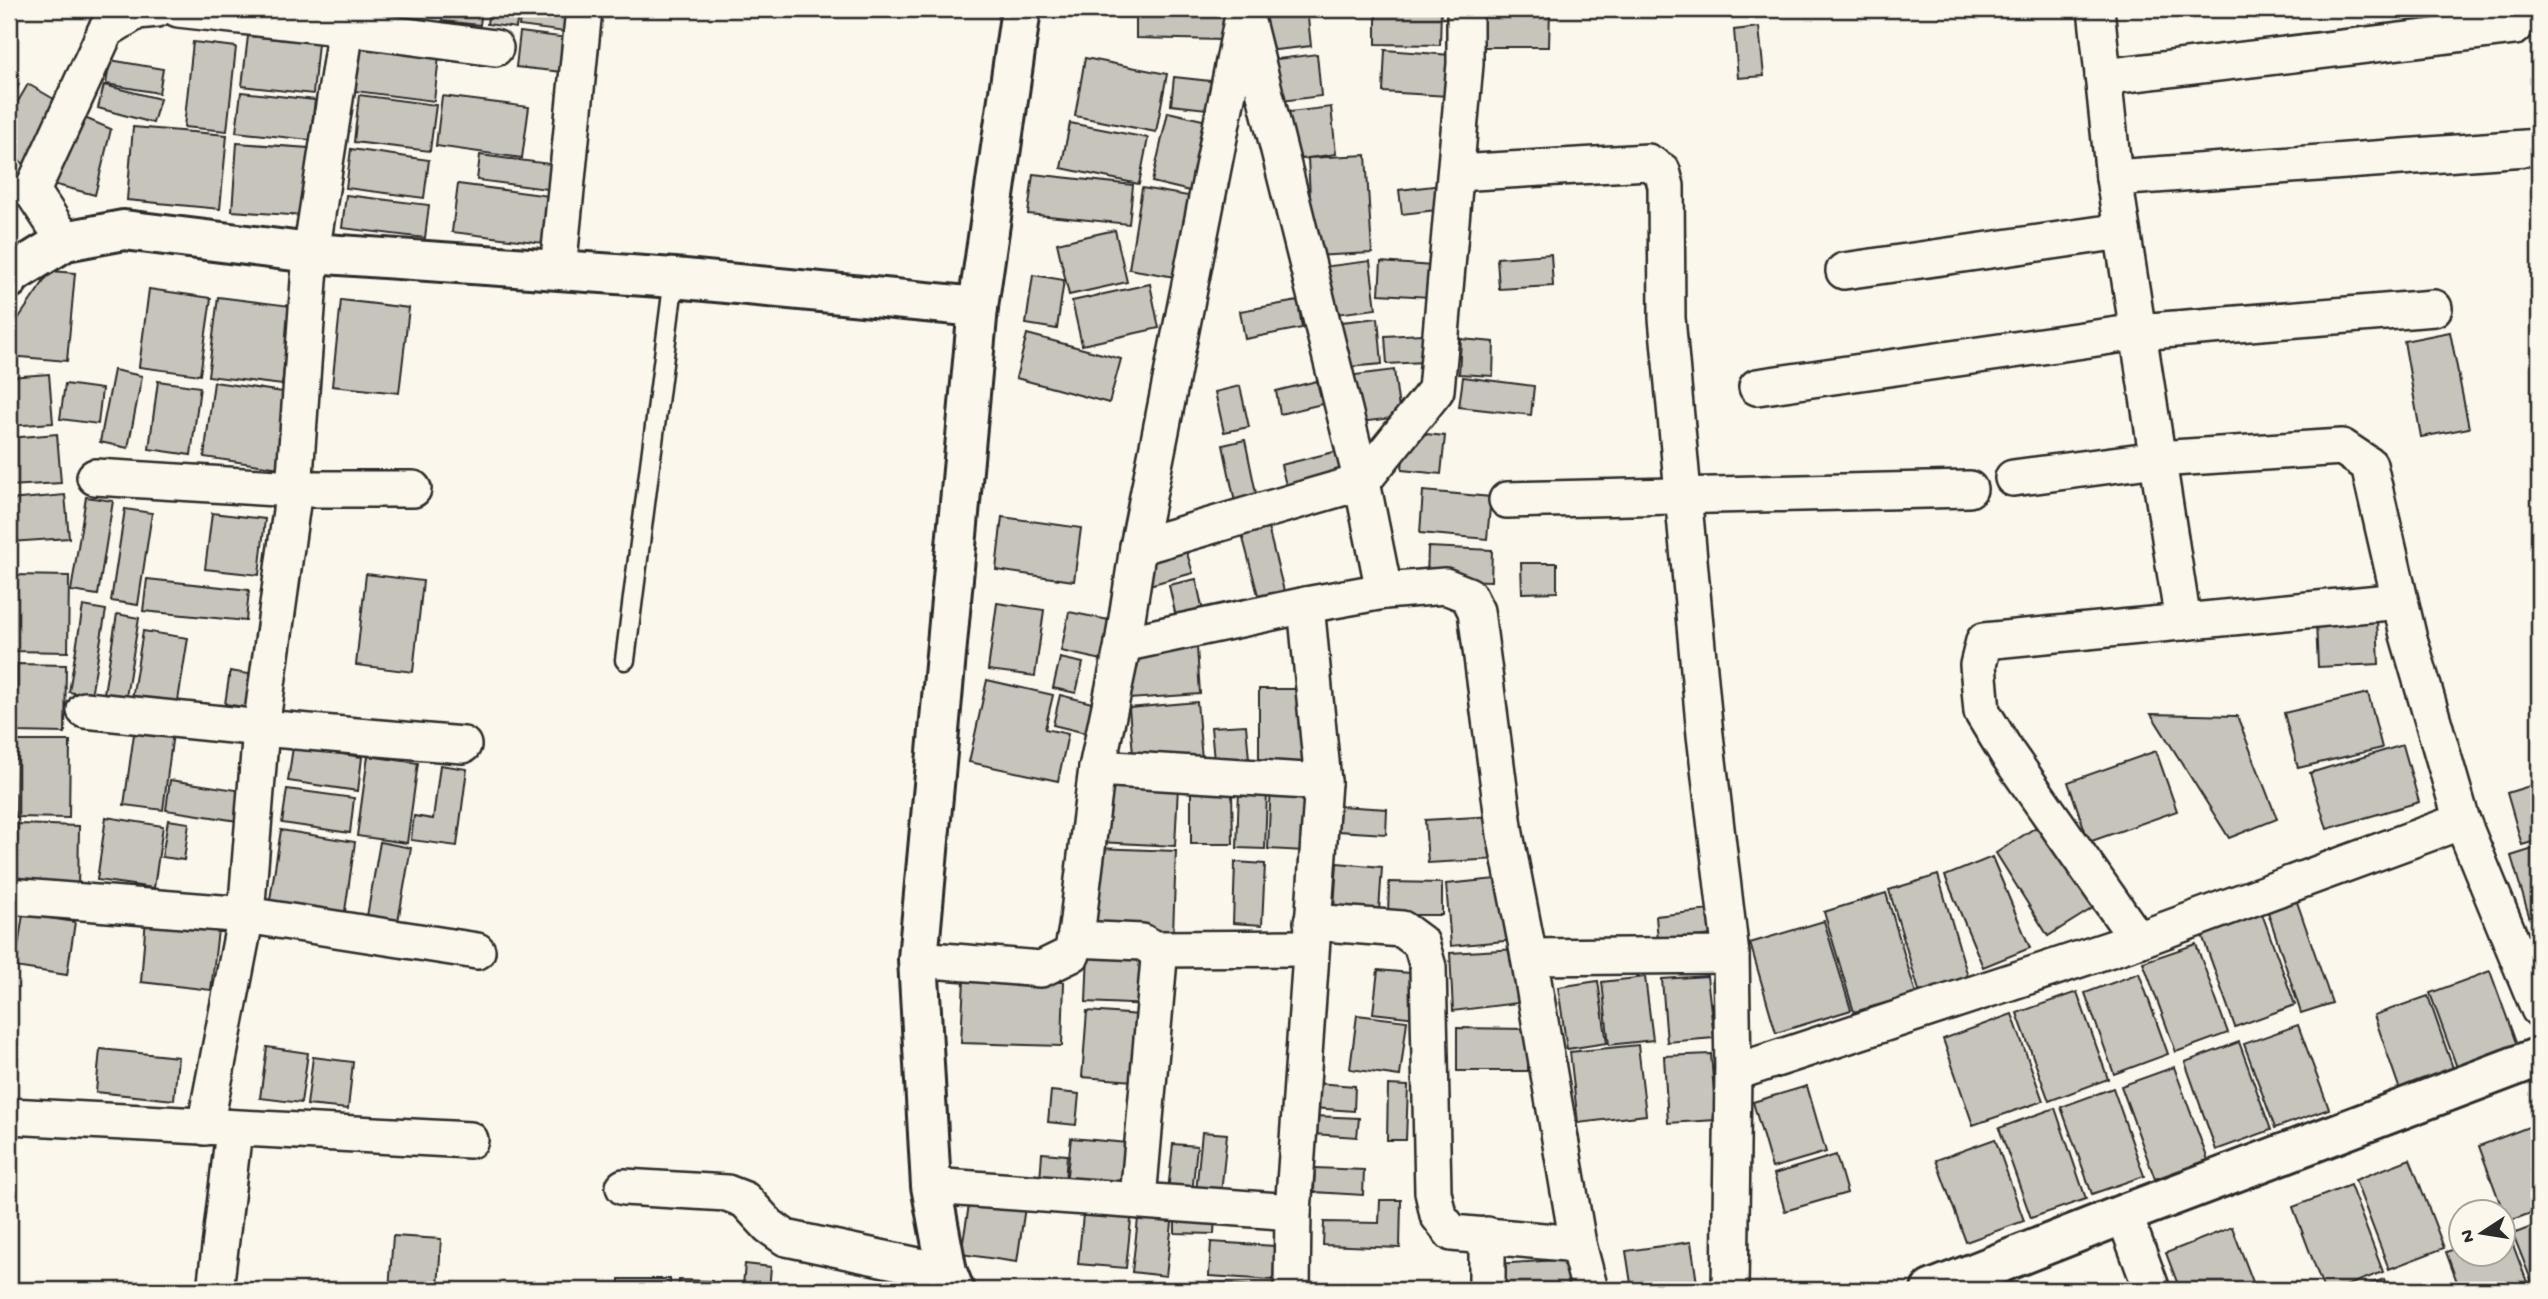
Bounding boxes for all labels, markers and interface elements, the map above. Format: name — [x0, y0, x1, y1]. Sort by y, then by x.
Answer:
north arrow — [2446, 1198, 2516, 1268]
text: N — [2456, 1227, 2481, 1244]

